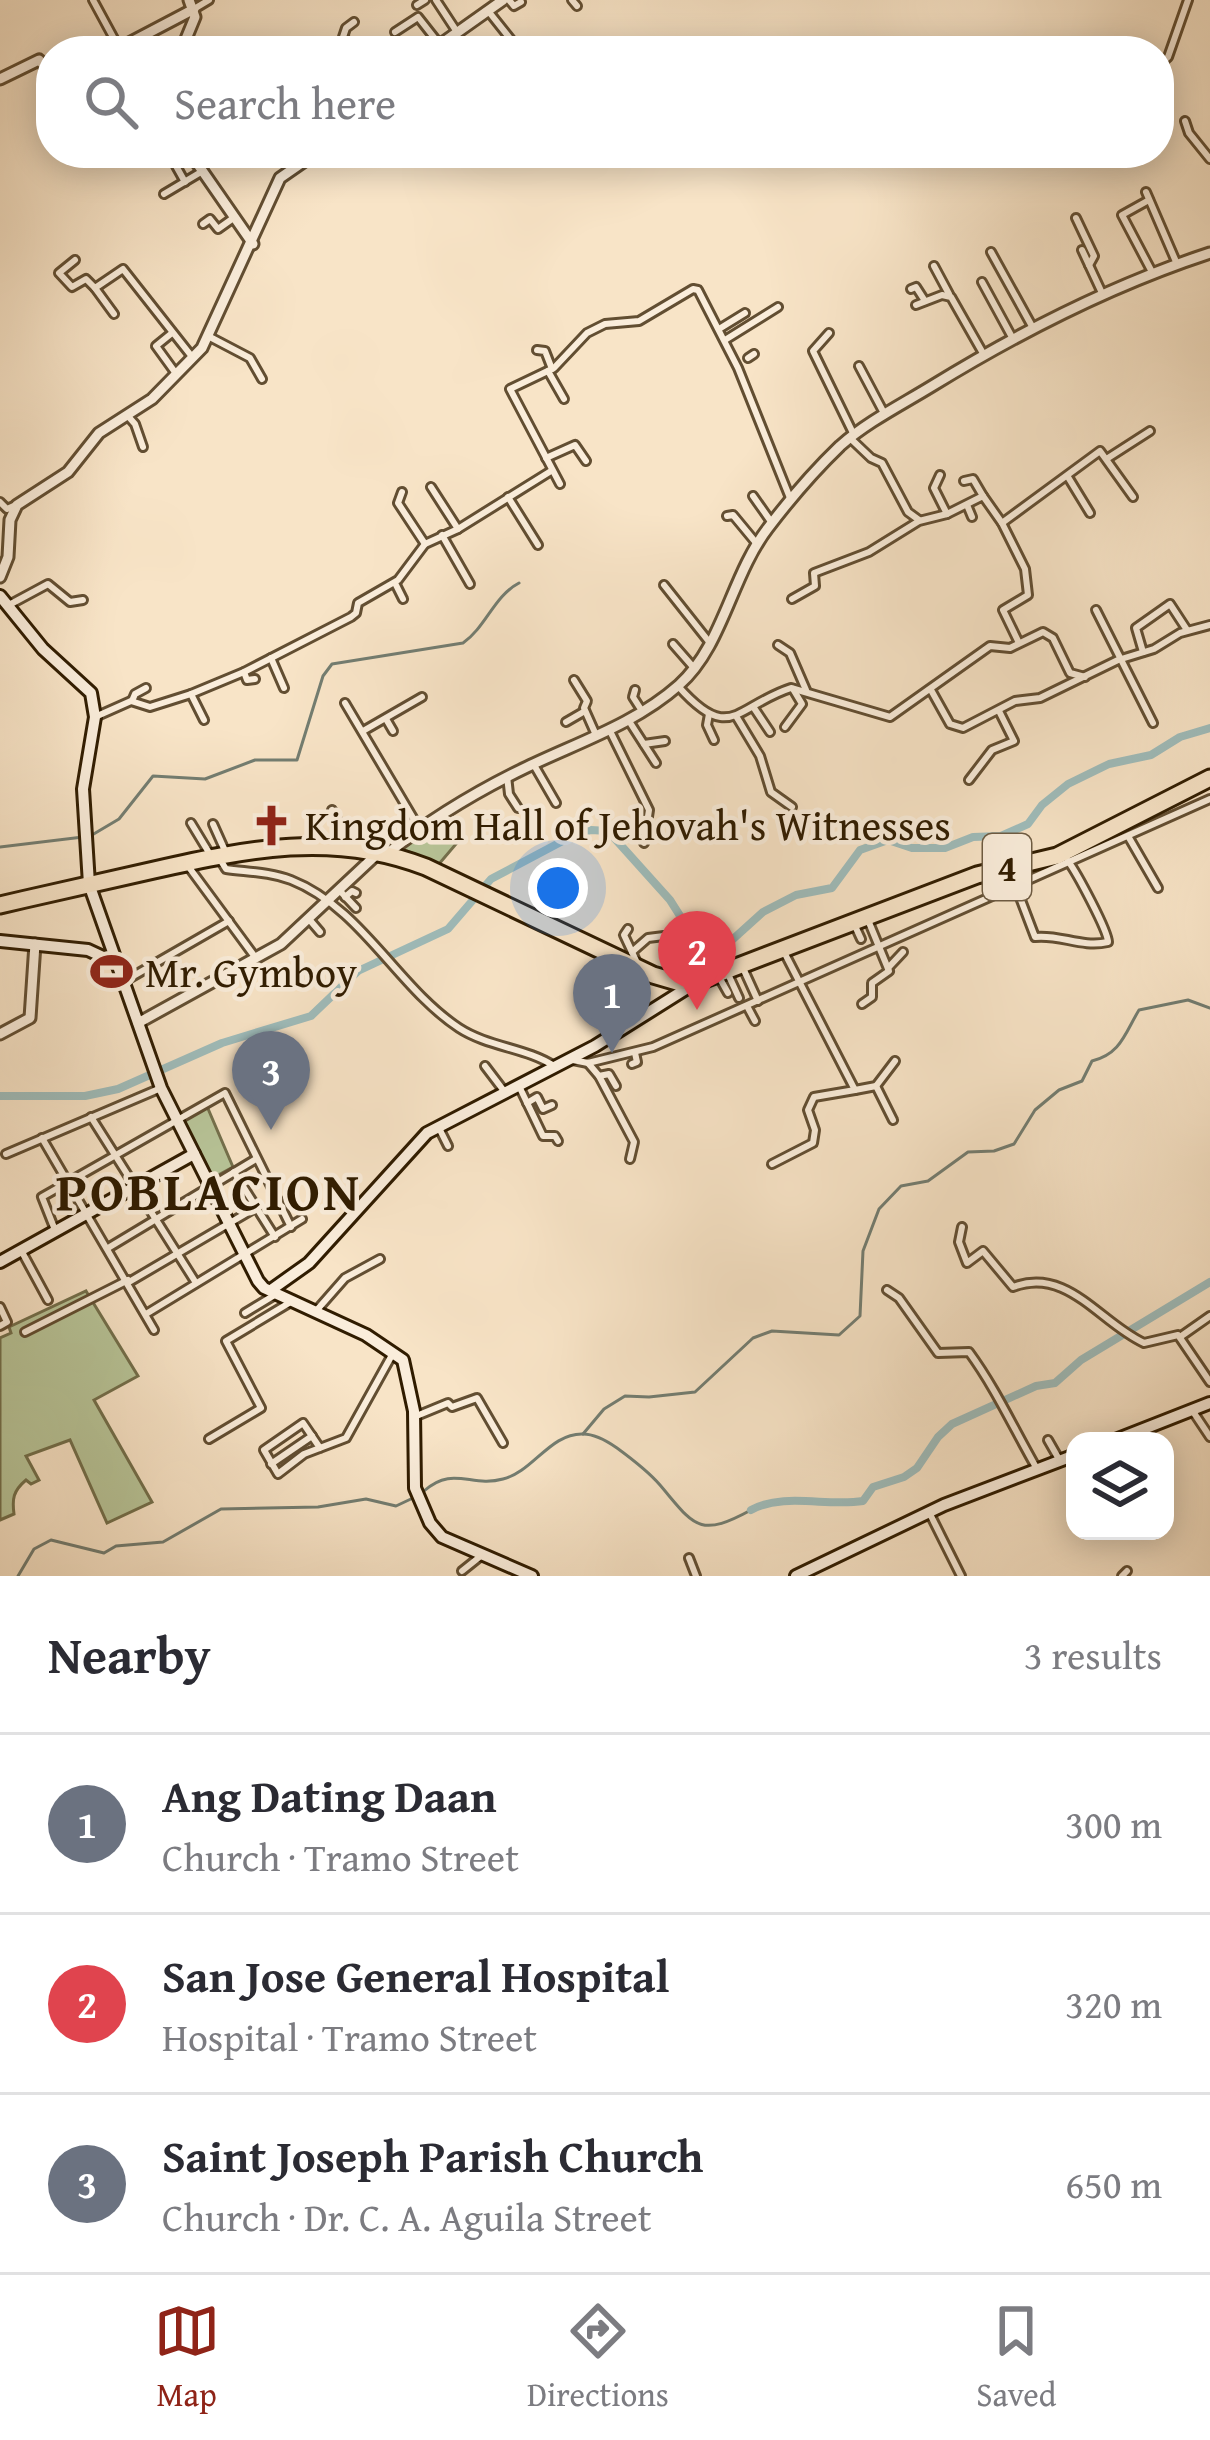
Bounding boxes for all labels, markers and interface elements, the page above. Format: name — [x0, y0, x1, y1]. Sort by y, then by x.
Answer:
search box — [36, 36, 1174, 168]
icon: search — [78, 69, 144, 135]
text: Search here — [174, 70, 396, 135]
place label: Kingdom Hall of Jehovah's Witnesses — [305, 794, 951, 855]
church icon: Kingdom Hall of Jehovah's Witnesses — [248, 802, 294, 848]
road number: 4 — [983, 834, 1031, 900]
your location — [528, 858, 588, 918]
pin: 2 — [658, 911, 736, 1010]
place label: Mr. Gymboy — [145, 941, 357, 1002]
sports icon: Mr. Gymboy — [88, 949, 134, 995]
pin: 1 — [573, 954, 651, 1053]
pin: 3 — [232, 1031, 310, 1130]
district label: POBLACION — [56, 1151, 362, 1230]
map controls — [1066, 1432, 1174, 1540]
button: layers — [1066, 1432, 1174, 1540]
text: Nearby — [48, 1617, 211, 1692]
text: 3 results — [1024, 1626, 1162, 1683]
text: Ang Dating Daan — [162, 1763, 497, 1828]
text: 1 — [77, 1795, 97, 1852]
text: 300 m — [1065, 1795, 1162, 1852]
text: Church · Tramo Street — [162, 1828, 519, 1885]
text: San Jose General Hospital — [162, 1943, 669, 2008]
text: 2 — [77, 1975, 97, 2032]
text: 320 m — [1065, 1975, 1162, 2032]
text: Hospital · Tramo Street — [162, 2008, 537, 2065]
text: Saint Joseph Parish Church — [162, 2123, 703, 2188]
text: 3 — [77, 2155, 97, 2212]
text: 650 m — [1065, 2155, 1162, 2212]
text: Church · Dr. C. A. Aguila Street — [162, 2188, 652, 2245]
tab: Map — [154, 2298, 220, 2418]
tab: Directions — [527, 2298, 669, 2418]
tab: Saved — [976, 2298, 1056, 2418]

